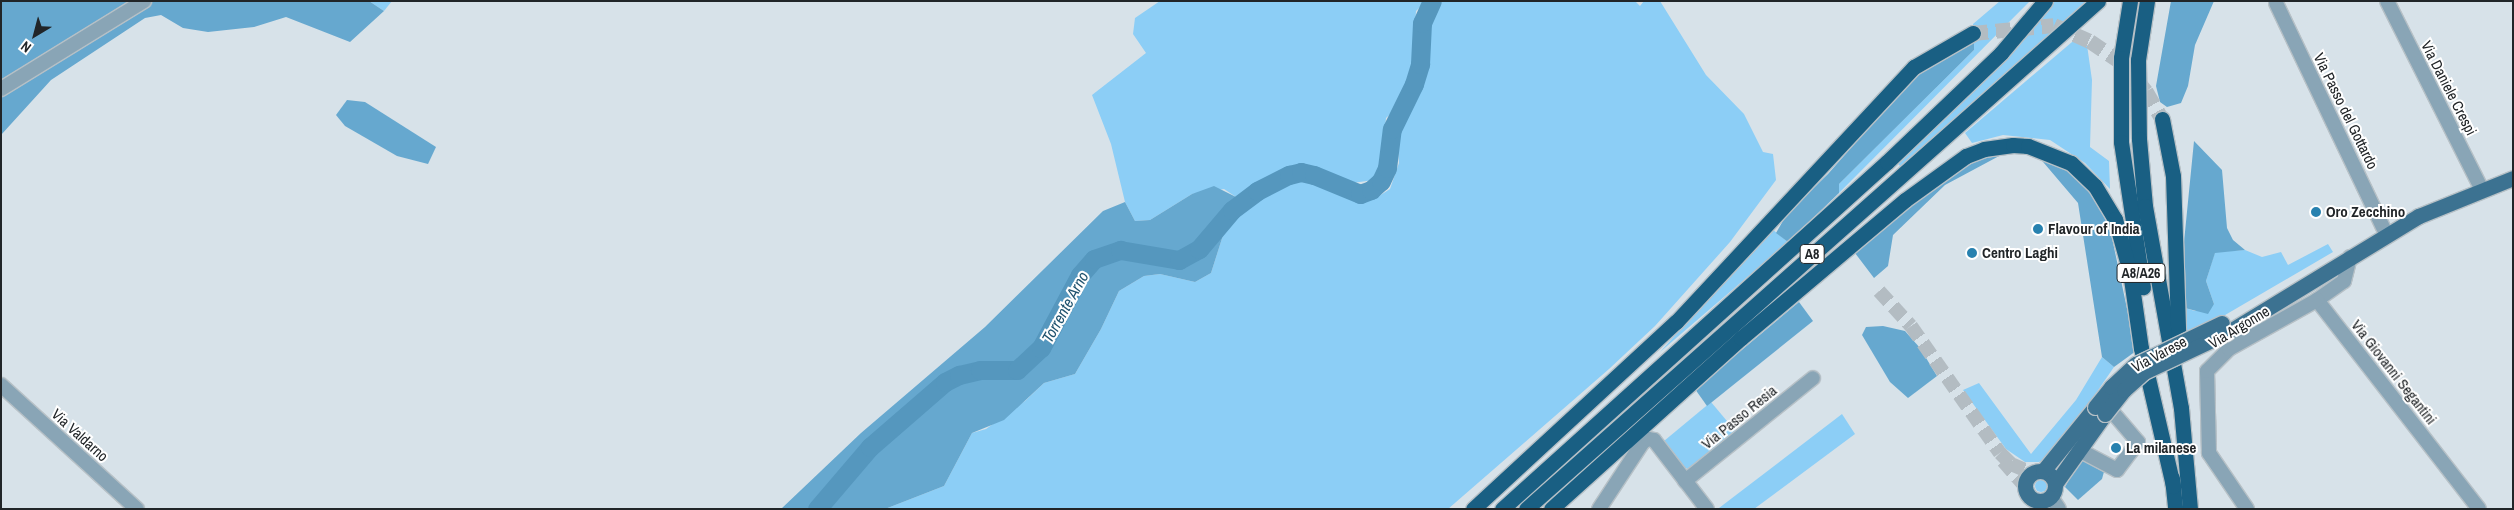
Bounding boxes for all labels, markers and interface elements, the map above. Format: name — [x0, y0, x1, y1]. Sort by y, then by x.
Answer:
north arrow — [10, 10, 60, 60]
text: N — [17, 37, 35, 57]
street label: Via Daniele Crespi — [2417, 38, 2481, 138]
street label: Via Passo del Gottardo — [2310, 50, 2382, 172]
place label: Oro Zecchino — [2326, 203, 2405, 221]
marker: Oro Zecchino — [2310, 206, 2322, 218]
place label: Flavour of India — [2048, 220, 2140, 238]
marker: Flavour of India — [2032, 223, 2044, 235]
road number: A8 — [1800, 242, 1824, 266]
place label: Centro Laghi — [1982, 244, 2058, 262]
marker: Centro Laghi — [1966, 247, 1978, 259]
road number: A8/A26 — [2116, 262, 2166, 284]
water label: Torrente Arno — [1037, 268, 1093, 346]
street label: Via Argonne — [2205, 302, 2273, 352]
street label: Via Giovanni Segantini — [2348, 316, 2440, 428]
street label: Via Varese — [2128, 332, 2190, 376]
street label: Via Passo Resia — [1698, 381, 1780, 453]
street label: Via Valdarno — [48, 405, 112, 465]
place label: La milanese — [2126, 439, 2196, 457]
marker: La milanese — [2110, 442, 2122, 454]

